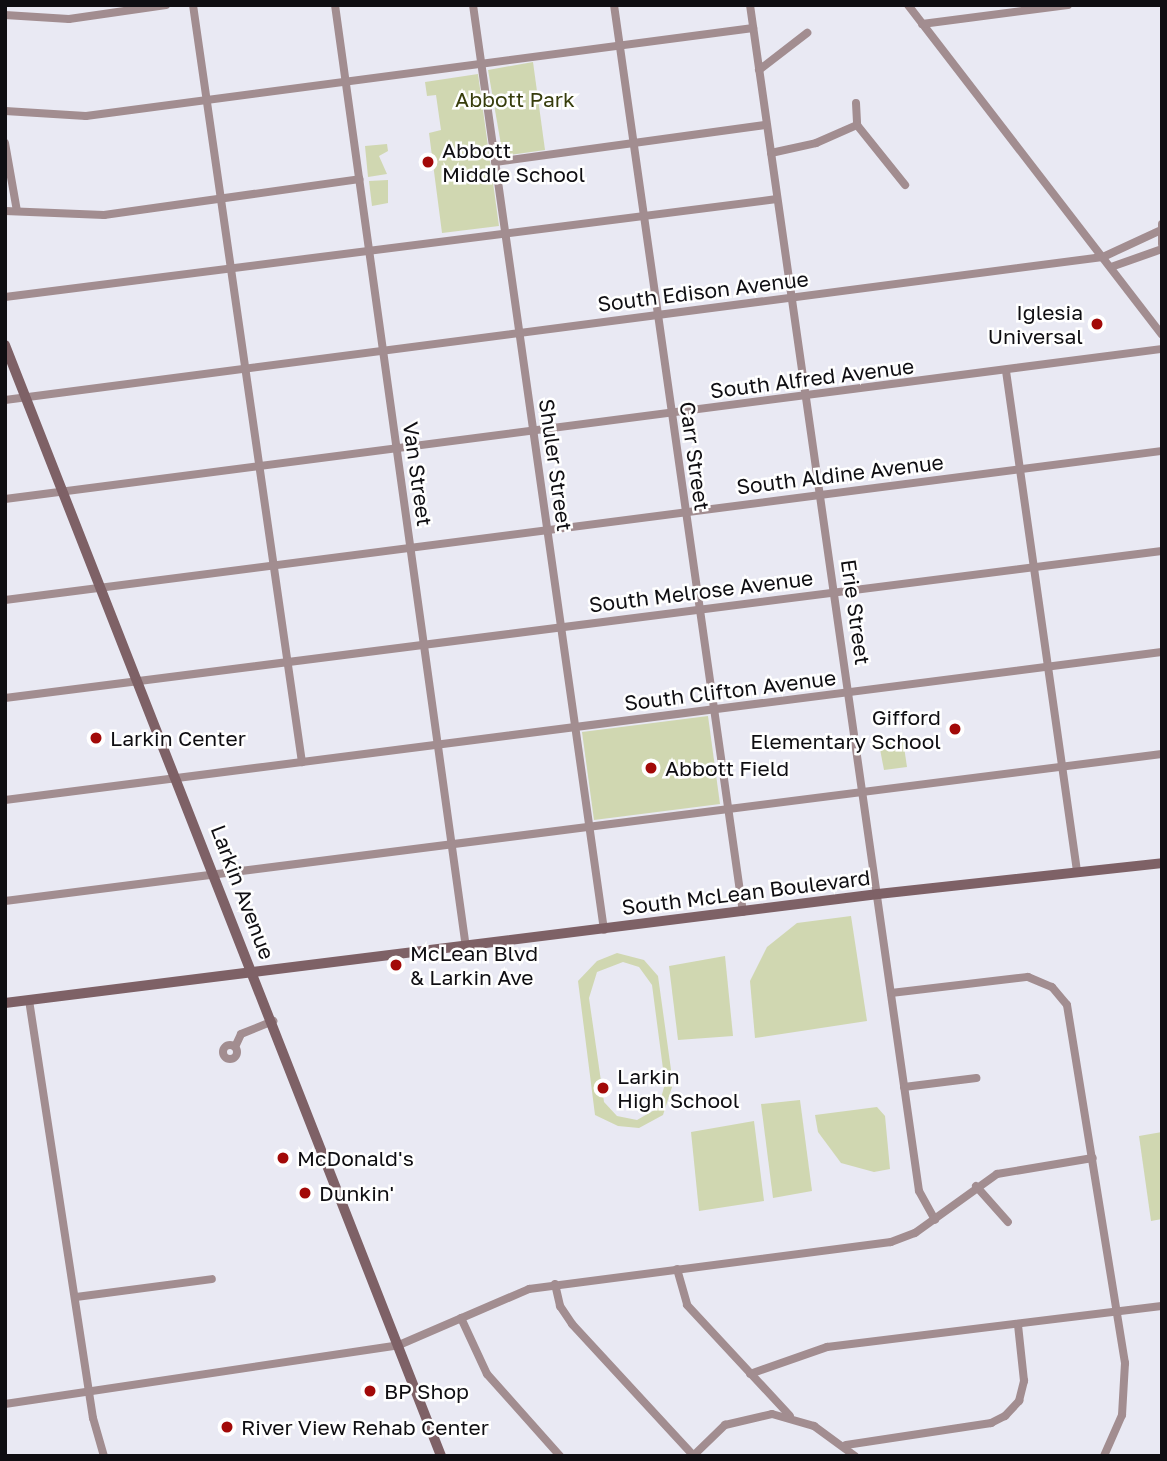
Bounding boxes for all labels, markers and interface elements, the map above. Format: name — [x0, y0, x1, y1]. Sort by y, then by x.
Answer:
park label: Abbott Park — [455, 86, 575, 112]
place label: Abbott Middle School — [442, 137, 585, 187]
marker: Abbott Middle School — [420, 154, 436, 170]
street label: South Edison Avenue — [596, 266, 810, 316]
place label: Iglesia Universal — [988, 299, 1083, 349]
marker: Iglesia Universal — [1089, 316, 1105, 332]
street label: South Alfred Avenue — [709, 353, 915, 403]
street label: Shuler Street — [534, 397, 578, 533]
street label: Carr Street — [675, 400, 715, 512]
street label: Van Street — [398, 420, 438, 528]
street label: South Aldine Avenue — [735, 449, 945, 499]
street label: Erie Street — [836, 558, 876, 666]
street label: South Melrose Avenue — [588, 565, 814, 617]
street label: South Clifton Avenue — [623, 665, 837, 715]
place label: Gifford Elementary School — [750, 704, 941, 754]
marker: Gifford Elementary School — [947, 721, 963, 737]
place label: Larkin Center — [110, 725, 246, 751]
marker: Larkin Center — [88, 730, 104, 746]
place label: Abbott Field — [665, 755, 789, 781]
marker: Abbott Field — [643, 760, 659, 776]
street label: Larkin Avenue — [206, 821, 280, 963]
street label: South McLean Boulevard — [620, 864, 872, 920]
place label: McLean Blvd & Larkin Ave — [410, 940, 538, 990]
marker: McLean Blvd & Larkin Ave — [388, 957, 404, 973]
place label: Larkin High School — [617, 1063, 739, 1113]
marker: Larkin High School — [595, 1080, 611, 1096]
place label: McDonald's — [297, 1145, 414, 1171]
marker: McDonald's — [275, 1150, 291, 1166]
place label: Dunkin' — [319, 1180, 394, 1206]
marker: Dunkin' — [297, 1185, 313, 1201]
place label: BP Shop — [384, 1378, 469, 1404]
marker: BP Shop — [362, 1383, 378, 1399]
place label: River View Rehab Center — [241, 1414, 489, 1440]
marker: River View Rehab Center — [219, 1419, 235, 1435]

